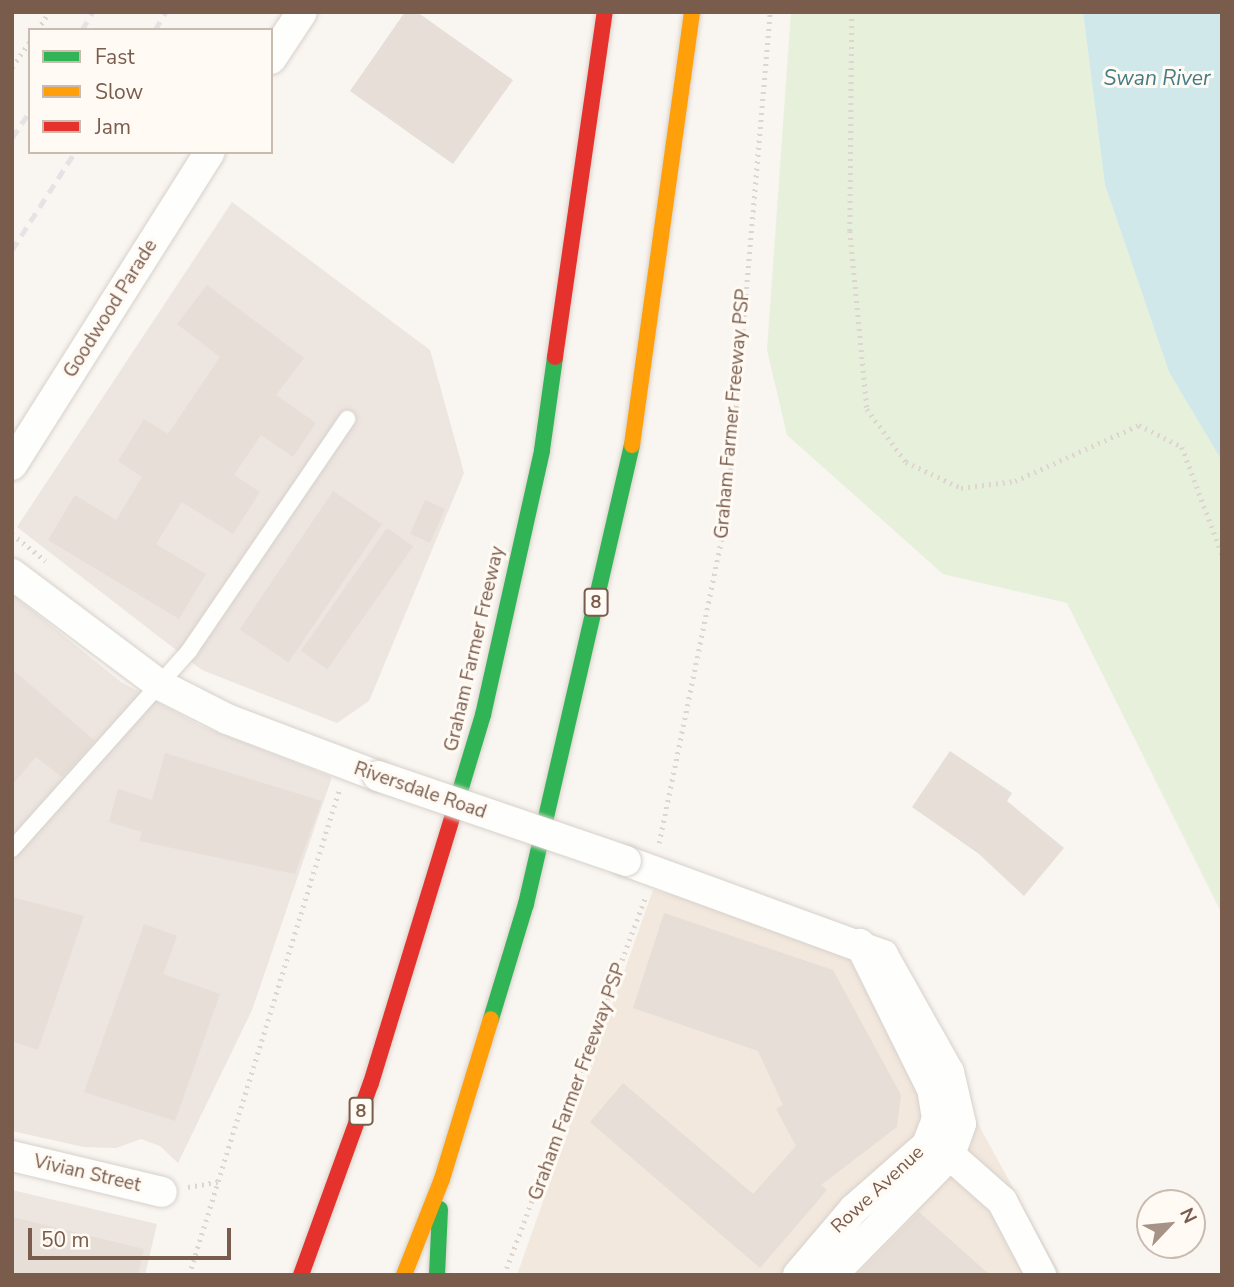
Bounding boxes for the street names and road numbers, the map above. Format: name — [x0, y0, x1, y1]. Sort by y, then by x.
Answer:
street label: Goodwood Parade — [59, 236, 163, 382]
street label: Graham Farmer Freeway PSP — [711, 288, 755, 540]
street label: Graham Farmer Freeway — [440, 544, 510, 754]
road number: 8 — [582, 588, 610, 616]
street label: Riversdale Road — [351, 758, 489, 824]
street label: Graham Farmer Freeway PSP — [524, 960, 632, 1204]
road number: 8 — [347, 1096, 375, 1126]
street label: Rowe Avenue — [827, 1141, 929, 1239]
street label: Vivian Street — [31, 1151, 143, 1197]

